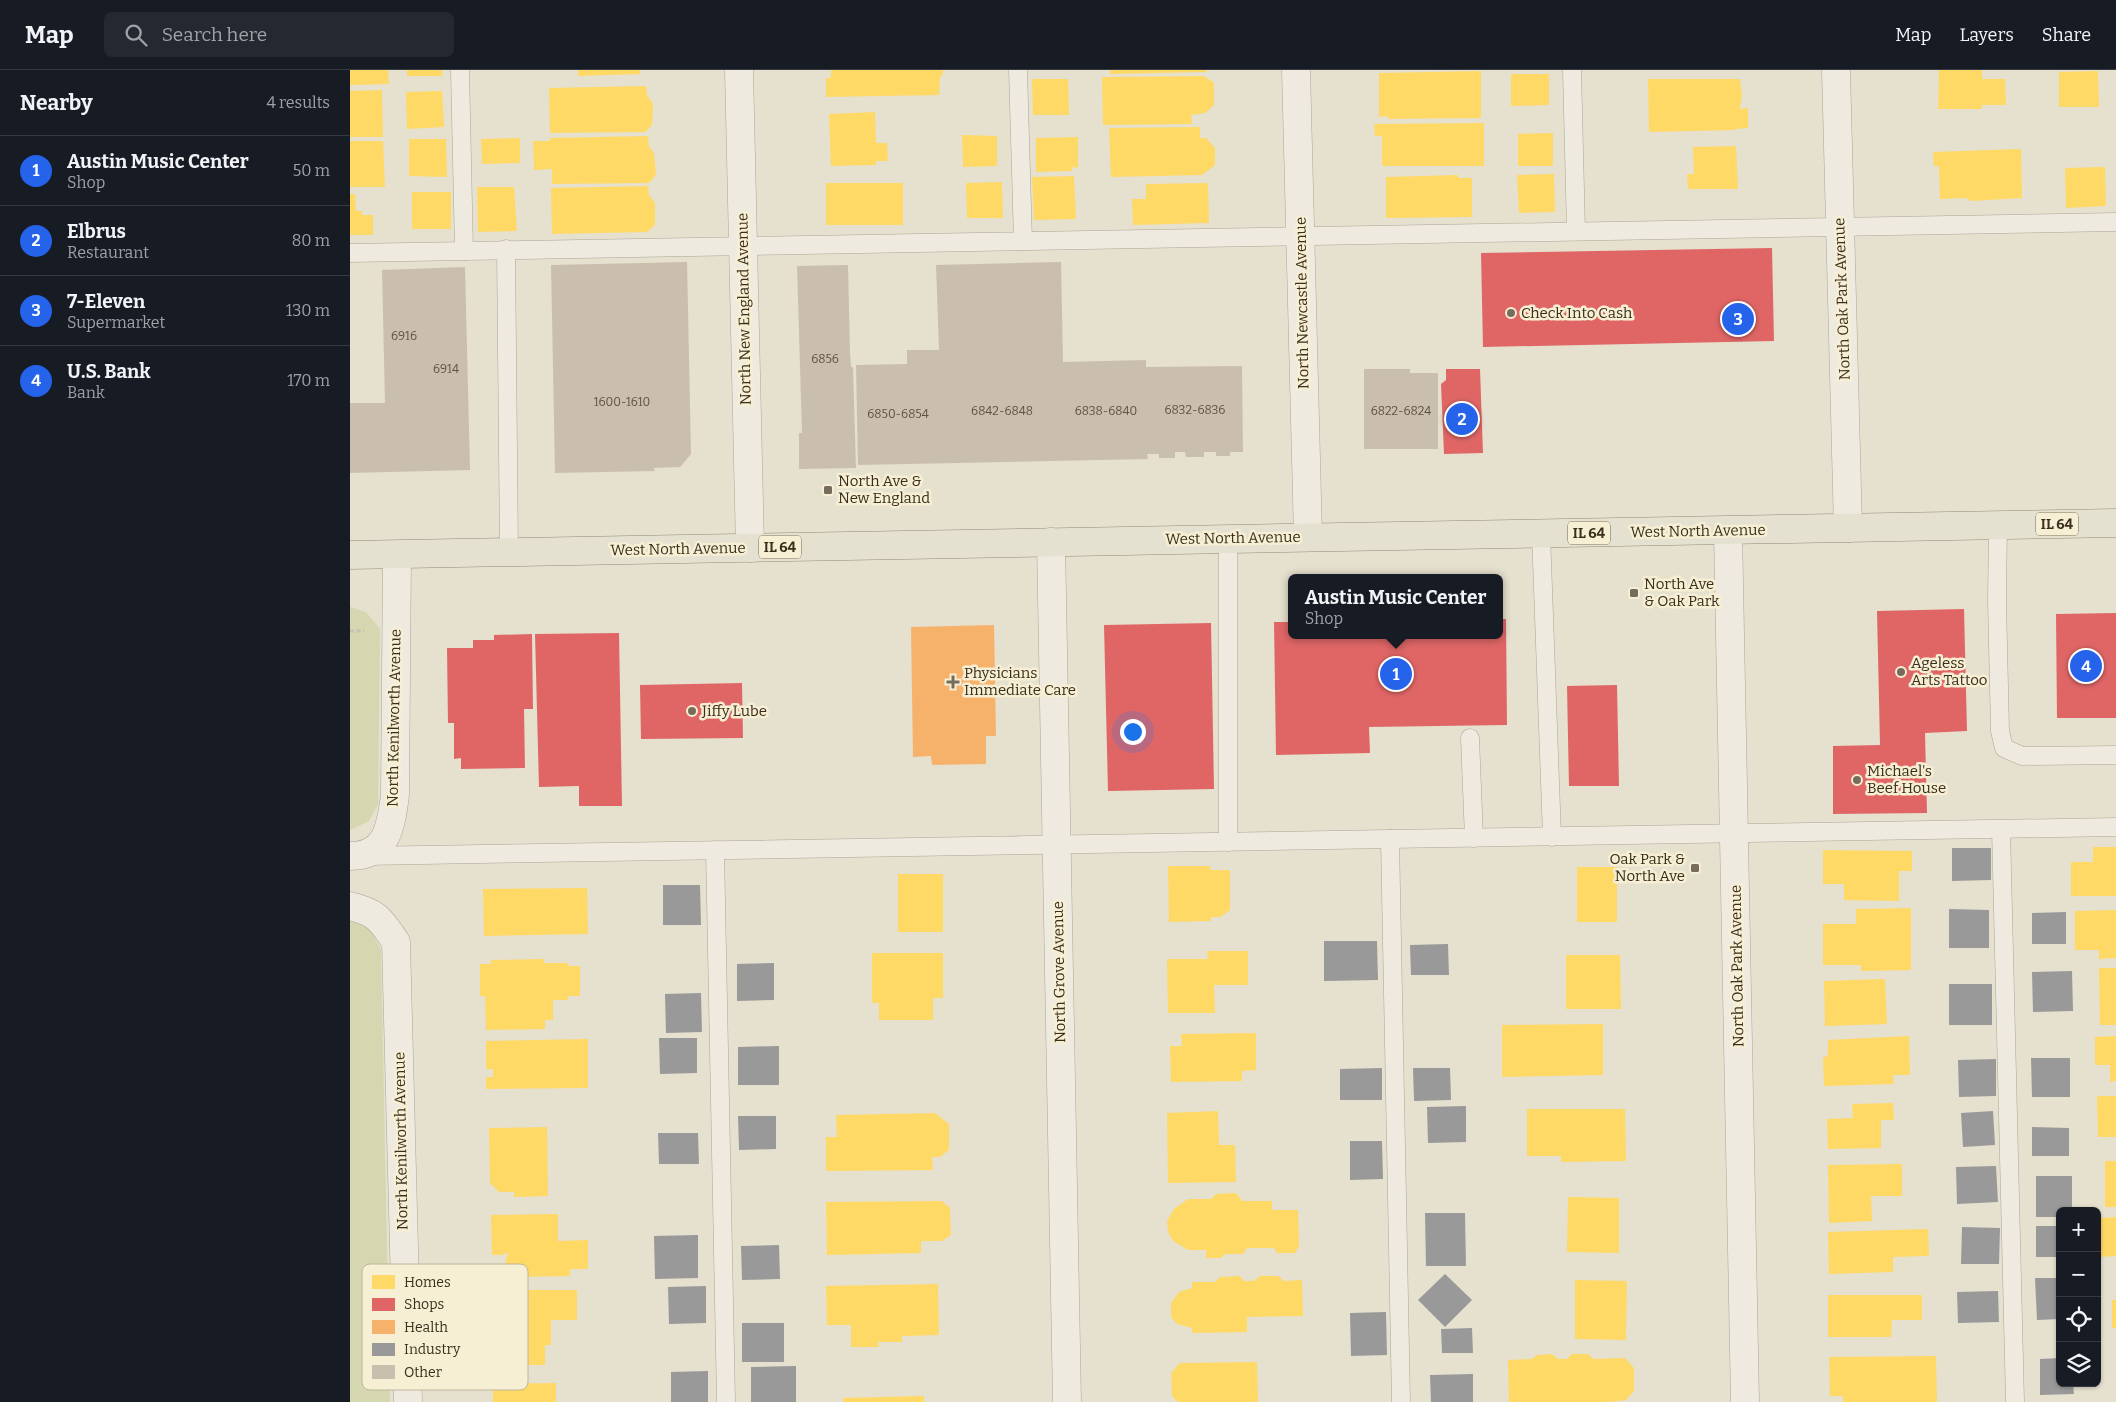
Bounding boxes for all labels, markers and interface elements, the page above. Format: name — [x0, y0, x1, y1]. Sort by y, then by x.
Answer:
search box — [104, 12, 454, 57]
text: Map — [25, 21, 74, 49]
icon: search — [122, 21, 150, 49]
text: Search here — [162, 23, 267, 46]
text: Map — [1895, 24, 1931, 46]
text: Layers — [1959, 24, 2014, 46]
text: Share — [2042, 24, 2091, 46]
text: Nearby — [20, 90, 93, 116]
text: 4 results — [267, 93, 330, 112]
text: Austin Music Center — [67, 150, 249, 173]
text: 1 — [33, 161, 39, 180]
text: 50 m — [293, 161, 330, 180]
text: Shop — [67, 173, 105, 192]
street label: North New England Avenue — [733, 213, 755, 405]
street label: North Newcastle Avenue — [1291, 217, 1313, 389]
street label: North Oak Park Avenue — [1830, 218, 1854, 380]
text: Elbrus — [67, 220, 126, 243]
text: 2 — [31, 231, 41, 250]
text: 80 m — [292, 231, 330, 250]
text: Restaurant — [67, 243, 149, 262]
text: 7-Eleven — [67, 290, 145, 313]
pin: 3 — [1722, 300, 1754, 338]
text: 3 — [31, 301, 41, 320]
text: 130 m — [286, 301, 330, 320]
place label: Check Into Cash — [1521, 304, 1633, 322]
marker: Check Into Cash — [1505, 307, 1517, 319]
text: Supermarket — [67, 313, 165, 332]
house number: 6916 — [391, 329, 417, 343]
house number: 6856 — [811, 352, 839, 366]
text: U.S. Bank — [67, 360, 151, 383]
house number: 6914 — [433, 362, 459, 376]
text: 4 — [31, 371, 41, 390]
text: 170 m — [287, 371, 330, 390]
text: Bank — [67, 383, 105, 402]
house number: 1600-1610 — [594, 395, 650, 409]
pin: 2 — [1446, 400, 1478, 438]
house number: 6832-6836 — [1165, 403, 1225, 417]
house number: 6842-6848 — [971, 404, 1033, 418]
house number: 6838-6840 — [1075, 404, 1137, 418]
house number: 6822-6824 — [1371, 404, 1431, 418]
house number: 6850-6854 — [867, 407, 929, 421]
place label: North Ave & New England — [838, 472, 930, 507]
marker: North Ave & New England — [822, 484, 834, 496]
road number: IL 64 — [2036, 512, 2078, 536]
street label: West North Avenue — [1630, 521, 1766, 541]
road number: IL 64 — [1568, 522, 1610, 544]
street label: West North Avenue — [1165, 528, 1301, 548]
road number: IL 64 — [759, 536, 801, 558]
street label: West North Avenue — [610, 539, 746, 559]
popup — [1288, 574, 1503, 639]
place label: North Ave & Oak Park — [1644, 575, 1720, 610]
text: Austin Music Center — [1305, 586, 1486, 609]
marker: North Ave & Oak Park — [1628, 587, 1640, 599]
text: Shop — [1305, 609, 1343, 628]
street label: North Kenilworth Avenue — [383, 629, 405, 807]
pin: 4 — [2070, 647, 2102, 685]
place label: Ageless Arts Tattoo — [1911, 654, 1987, 689]
pin: 1 — [1380, 655, 1412, 693]
place label: Physicians Immediate Care — [964, 664, 1076, 699]
marker: Ageless Arts Tattoo — [1895, 666, 1907, 678]
marker: Physicians Immediate Care — [946, 675, 960, 689]
place label: Jiffy Lube — [701, 702, 767, 720]
marker: Jiffy Lube — [686, 705, 698, 717]
your location — [1120, 719, 1146, 745]
place label: Michael's Beef House — [1867, 762, 1946, 797]
marker: Michael's Beef House — [1851, 774, 1863, 786]
place label: Oak Park & North Ave — [1609, 850, 1685, 885]
marker: Oak Park & North Ave — [1689, 862, 1701, 874]
street label: North Oak Park Avenue — [1727, 885, 1747, 1047]
street label: North Grove Avenue — [1049, 901, 1069, 1043]
street label: North Kenilworth Avenue — [390, 1052, 412, 1230]
map controls — [2056, 1207, 2101, 1387]
button: + — [2056, 1207, 2101, 1252]
button: − — [2056, 1252, 2101, 1297]
legend — [362, 1264, 528, 1390]
text: Homes — [404, 1274, 451, 1291]
text: Shops — [404, 1296, 444, 1313]
button: locate — [2056, 1297, 2101, 1342]
text: Health — [404, 1319, 448, 1336]
text: Industry — [404, 1341, 461, 1358]
button: layers — [2056, 1342, 2101, 1387]
text: Other — [404, 1364, 442, 1381]

